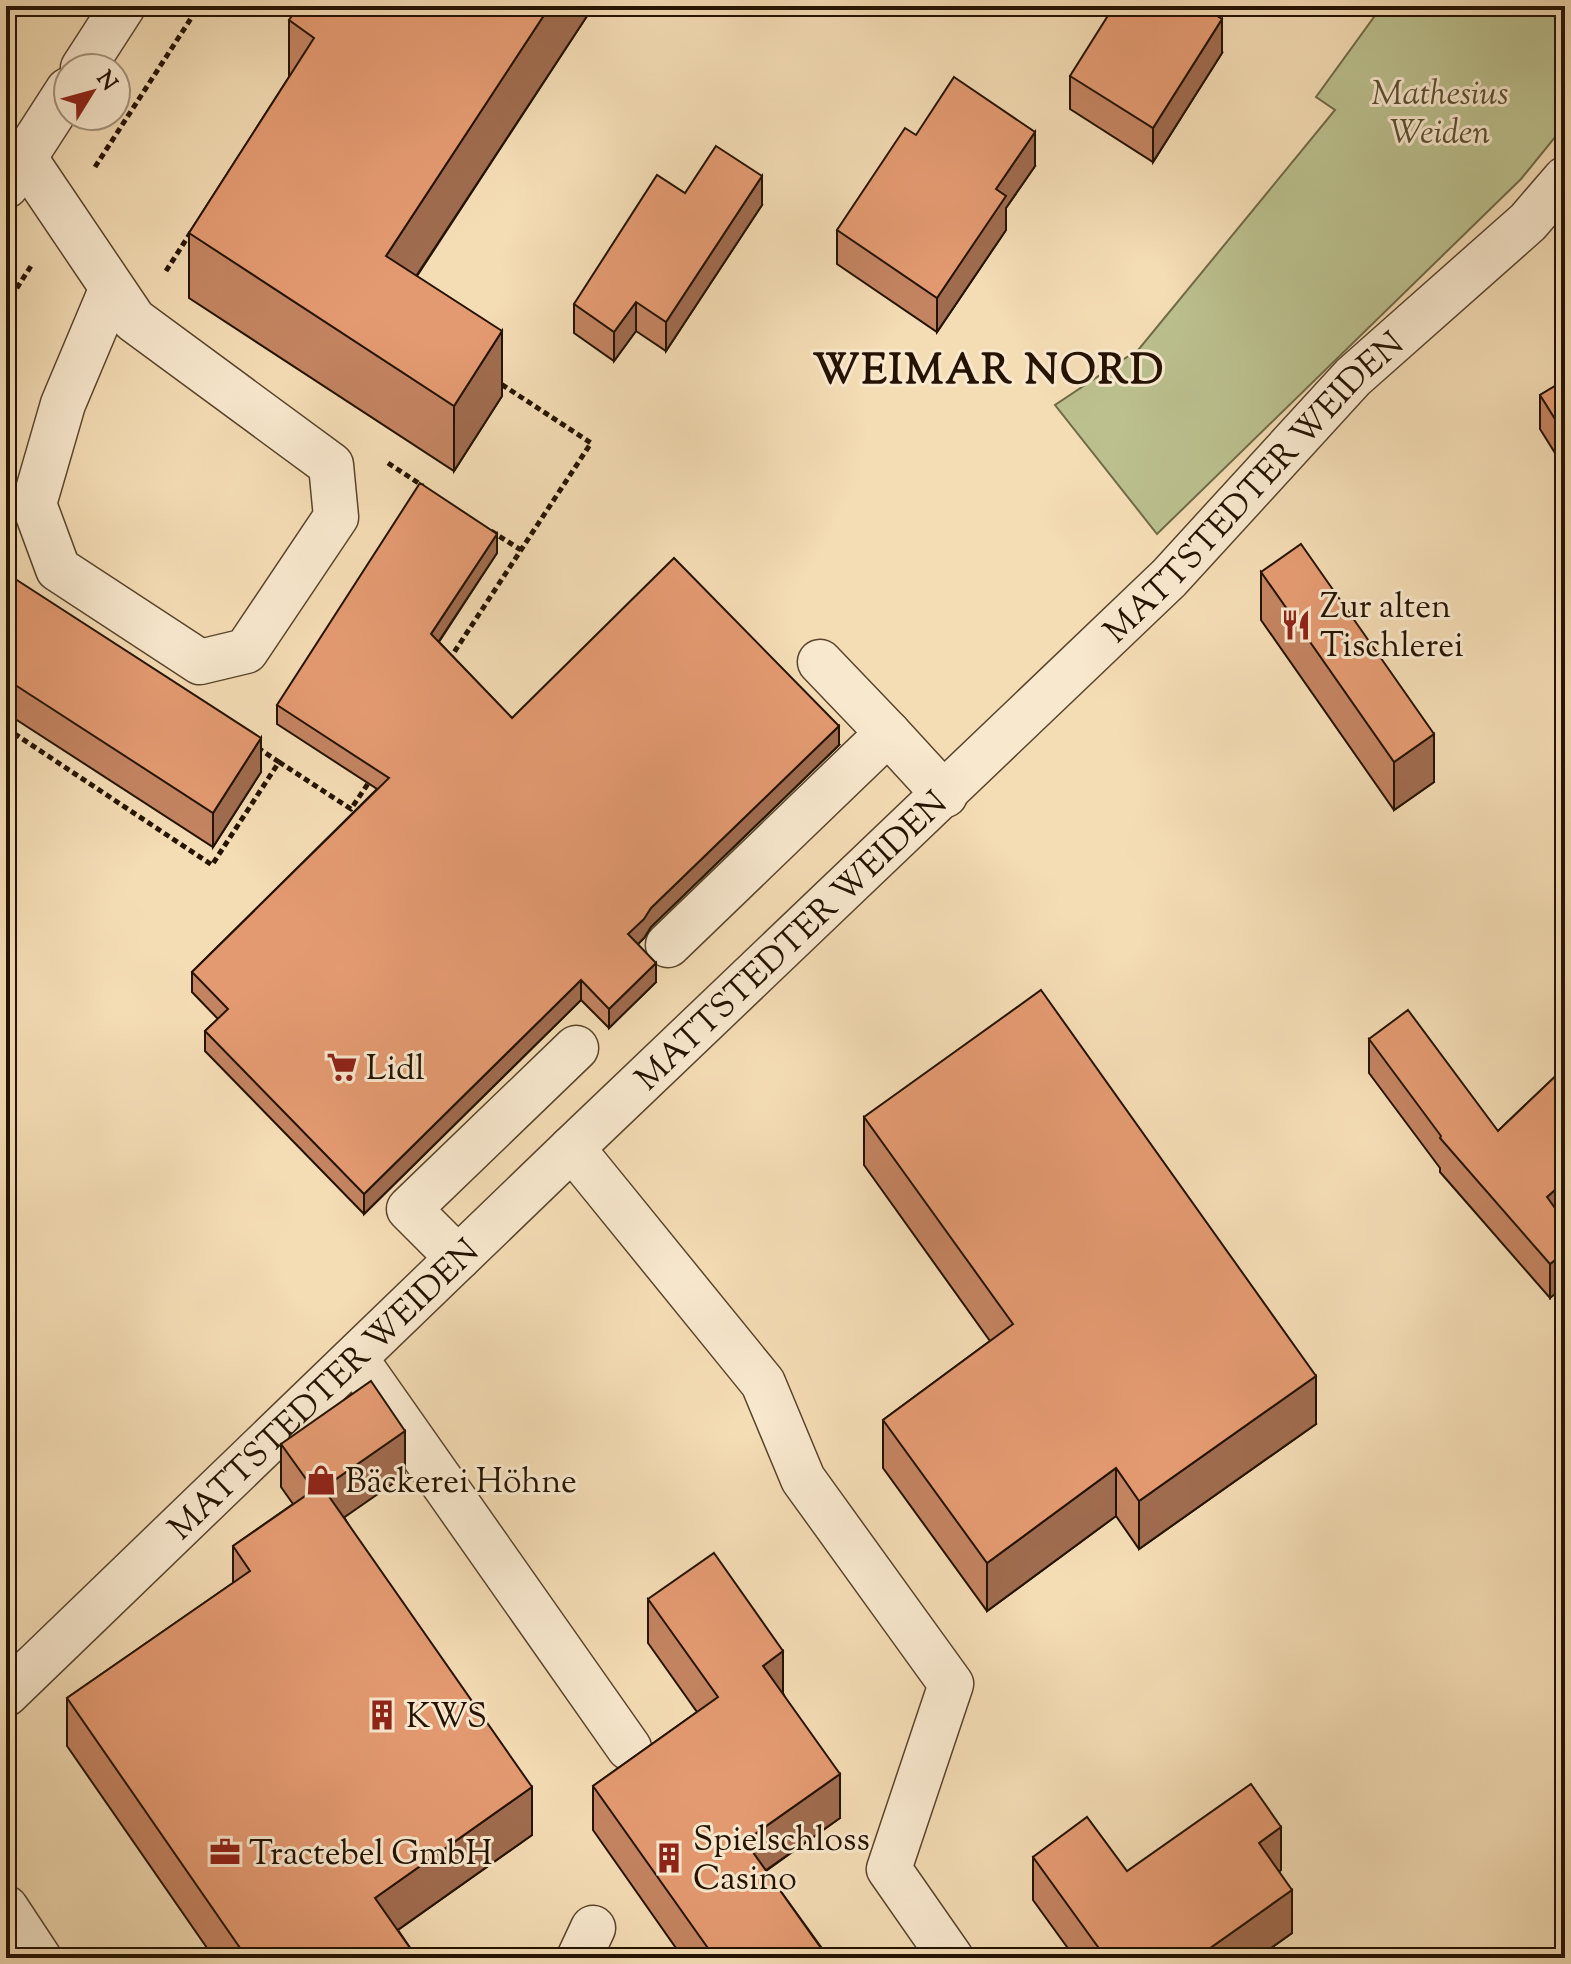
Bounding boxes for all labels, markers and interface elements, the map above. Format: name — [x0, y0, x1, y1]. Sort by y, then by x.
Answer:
north arrow — [52, 52, 132, 132]
text: N — [88, 65, 124, 99]
park label: Mathesius Weiden — [1371, 71, 1509, 159]
street label: MATTSTEDTER WEIDEN — [1094, 322, 1416, 656]
district label: WEIMAR NORD — [813, 343, 1165, 403]
place label: Zur alten Tischlerei — [1320, 584, 1464, 672]
restaurant icon: Zur alten Tischlerei — [1279, 608, 1313, 642]
street label: MATTSTEDTER WEIDEN — [625, 781, 960, 1103]
place label: Lidl — [366, 1046, 425, 1095]
supermarket icon: Lidl — [325, 1050, 359, 1084]
street label: MATTSTEDTER WEIDEN — [159, 1229, 492, 1553]
place label: Bäckerei Höhne — [345, 1459, 577, 1508]
shop icon: Bäckerei Höhne — [304, 1463, 338, 1497]
place label: KWS — [406, 1694, 487, 1743]
building icon: KWS — [365, 1698, 399, 1732]
place label: Spielschloss Casino — [693, 1817, 870, 1905]
place label: Tractebel GmbH — [249, 1831, 492, 1880]
office icon: Tractebel GmbH — [208, 1835, 242, 1869]
building icon: Spielschloss Casino — [652, 1841, 686, 1875]

